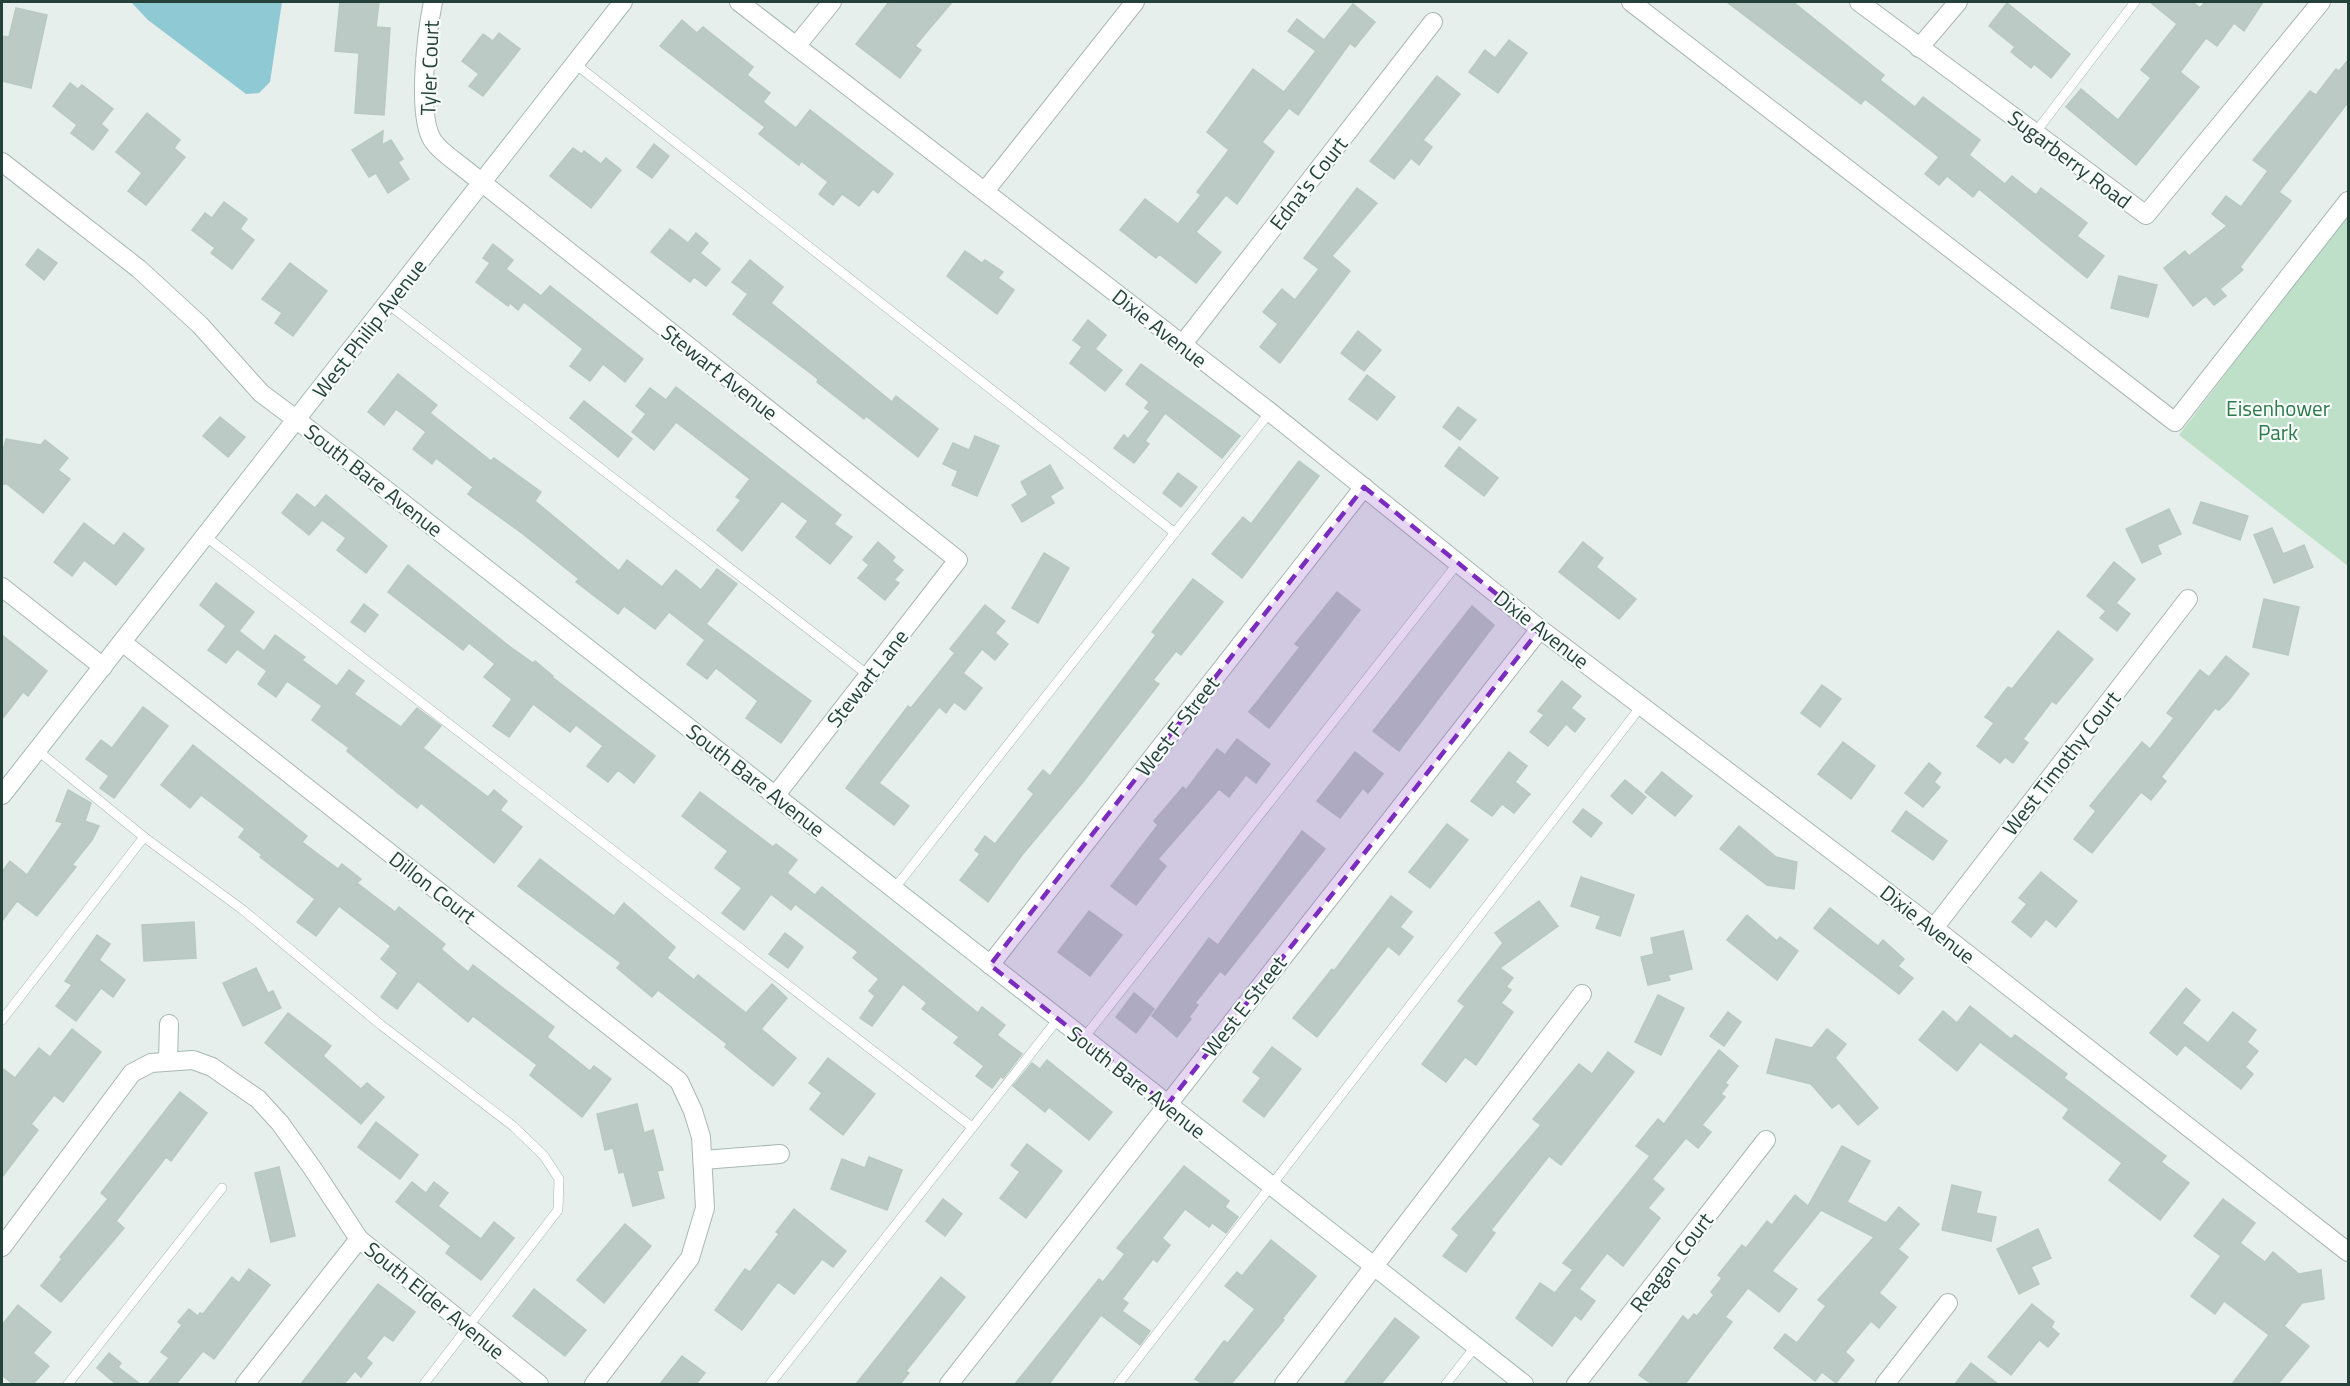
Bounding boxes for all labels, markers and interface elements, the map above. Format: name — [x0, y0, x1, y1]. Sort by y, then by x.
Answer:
street label: Tyler Court — [411, 19, 447, 116]
street label: Sugarberry Road — [2001, 102, 2139, 216]
street label: Edna's Court — [1261, 129, 1355, 237]
street label: West Philip Avenue — [304, 251, 434, 405]
street label: Dixie Avenue — [1106, 281, 1214, 375]
street label: Stewart Avenue — [655, 316, 785, 428]
park label: Eisenhower Park — [2226, 392, 2330, 448]
street label: South Bare Avenue — [298, 416, 450, 544]
street label: Dixie Avenue — [1488, 582, 1596, 676]
street label: Stewart Lane — [818, 622, 916, 734]
street label: West F Street — [1127, 668, 1227, 783]
street label: West Timothy Court — [1994, 683, 2128, 842]
street label: South Bare Avenue — [680, 716, 832, 844]
street label: Dillon Court — [383, 843, 484, 932]
street label: Dixie Avenue — [1874, 877, 1982, 971]
street label: West E Street — [1194, 948, 1294, 1063]
street label: South Bare Avenue — [1061, 1018, 1213, 1146]
street label: Reagan Court — [1622, 1205, 1721, 1319]
street label: South Elder Avenue — [358, 1233, 512, 1367]

